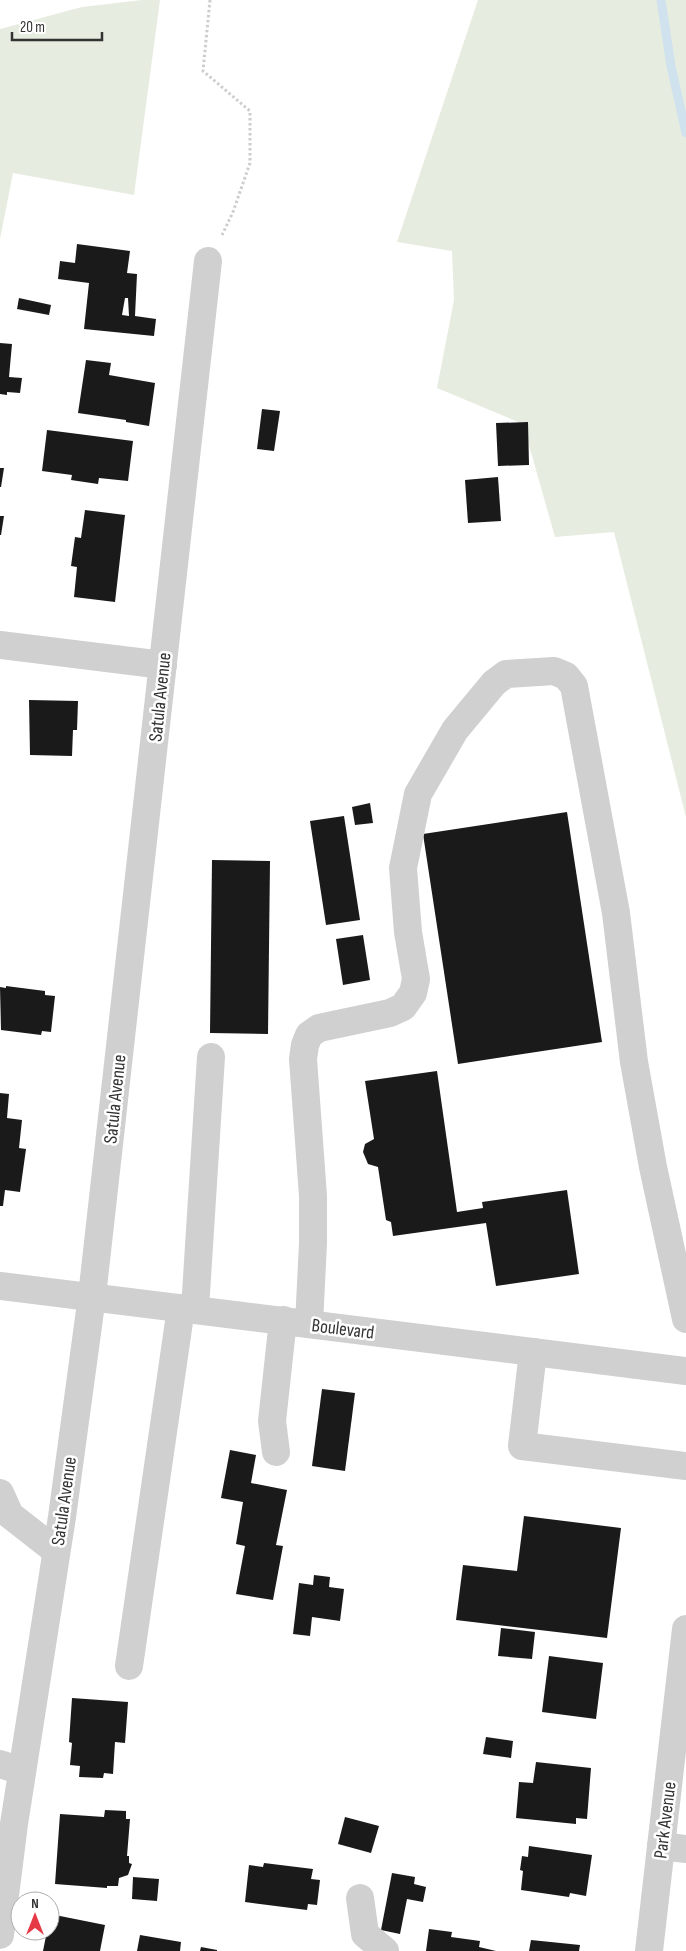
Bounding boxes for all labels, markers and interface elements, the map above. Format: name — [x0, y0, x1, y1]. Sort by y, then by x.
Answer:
scale bar — [12, 10, 102, 42]
text: 20 m — [20, 18, 45, 37]
street label: Satula Avenue — [144, 651, 177, 743]
street label: Satula Avenue — [99, 1053, 132, 1145]
street label: Boulevard — [310, 1314, 375, 1345]
street label: Satula Avenue — [47, 1455, 82, 1547]
street label: Park Avenue — [649, 1780, 682, 1860]
north arrow — [10, 1891, 60, 1941]
text: N — [31, 1895, 39, 1912]

